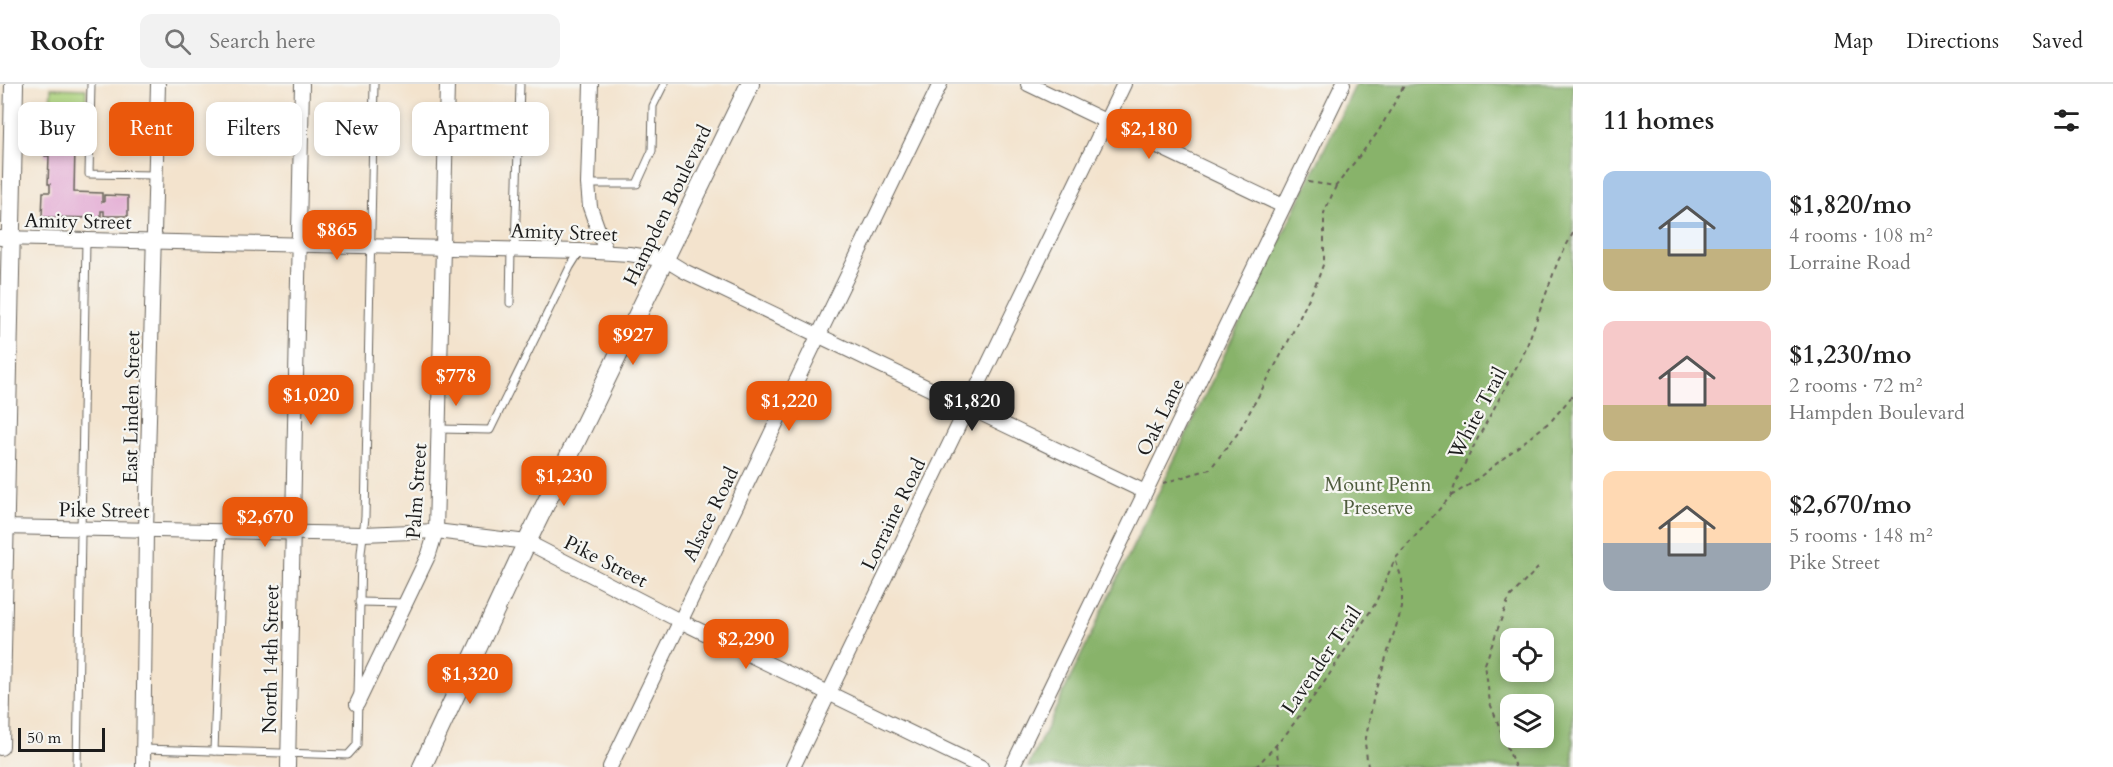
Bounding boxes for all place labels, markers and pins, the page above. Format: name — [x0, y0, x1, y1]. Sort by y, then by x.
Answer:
pin: $2,180 — [1100, 109, 1198, 160]
pin: $865 — [301, 210, 373, 261]
pin: $927 — [597, 315, 669, 366]
pin: $778 — [420, 356, 492, 407]
pin: $1,020 — [262, 375, 360, 426]
pin: $1,220 — [740, 381, 838, 432]
pin: $1,820 — [923, 381, 1021, 432]
pin: $1,230 — [515, 456, 613, 507]
pin: $2,670 — [216, 497, 314, 548]
pin: $2,290 — [697, 619, 795, 670]
pin: $1,320 — [421, 654, 519, 705]

